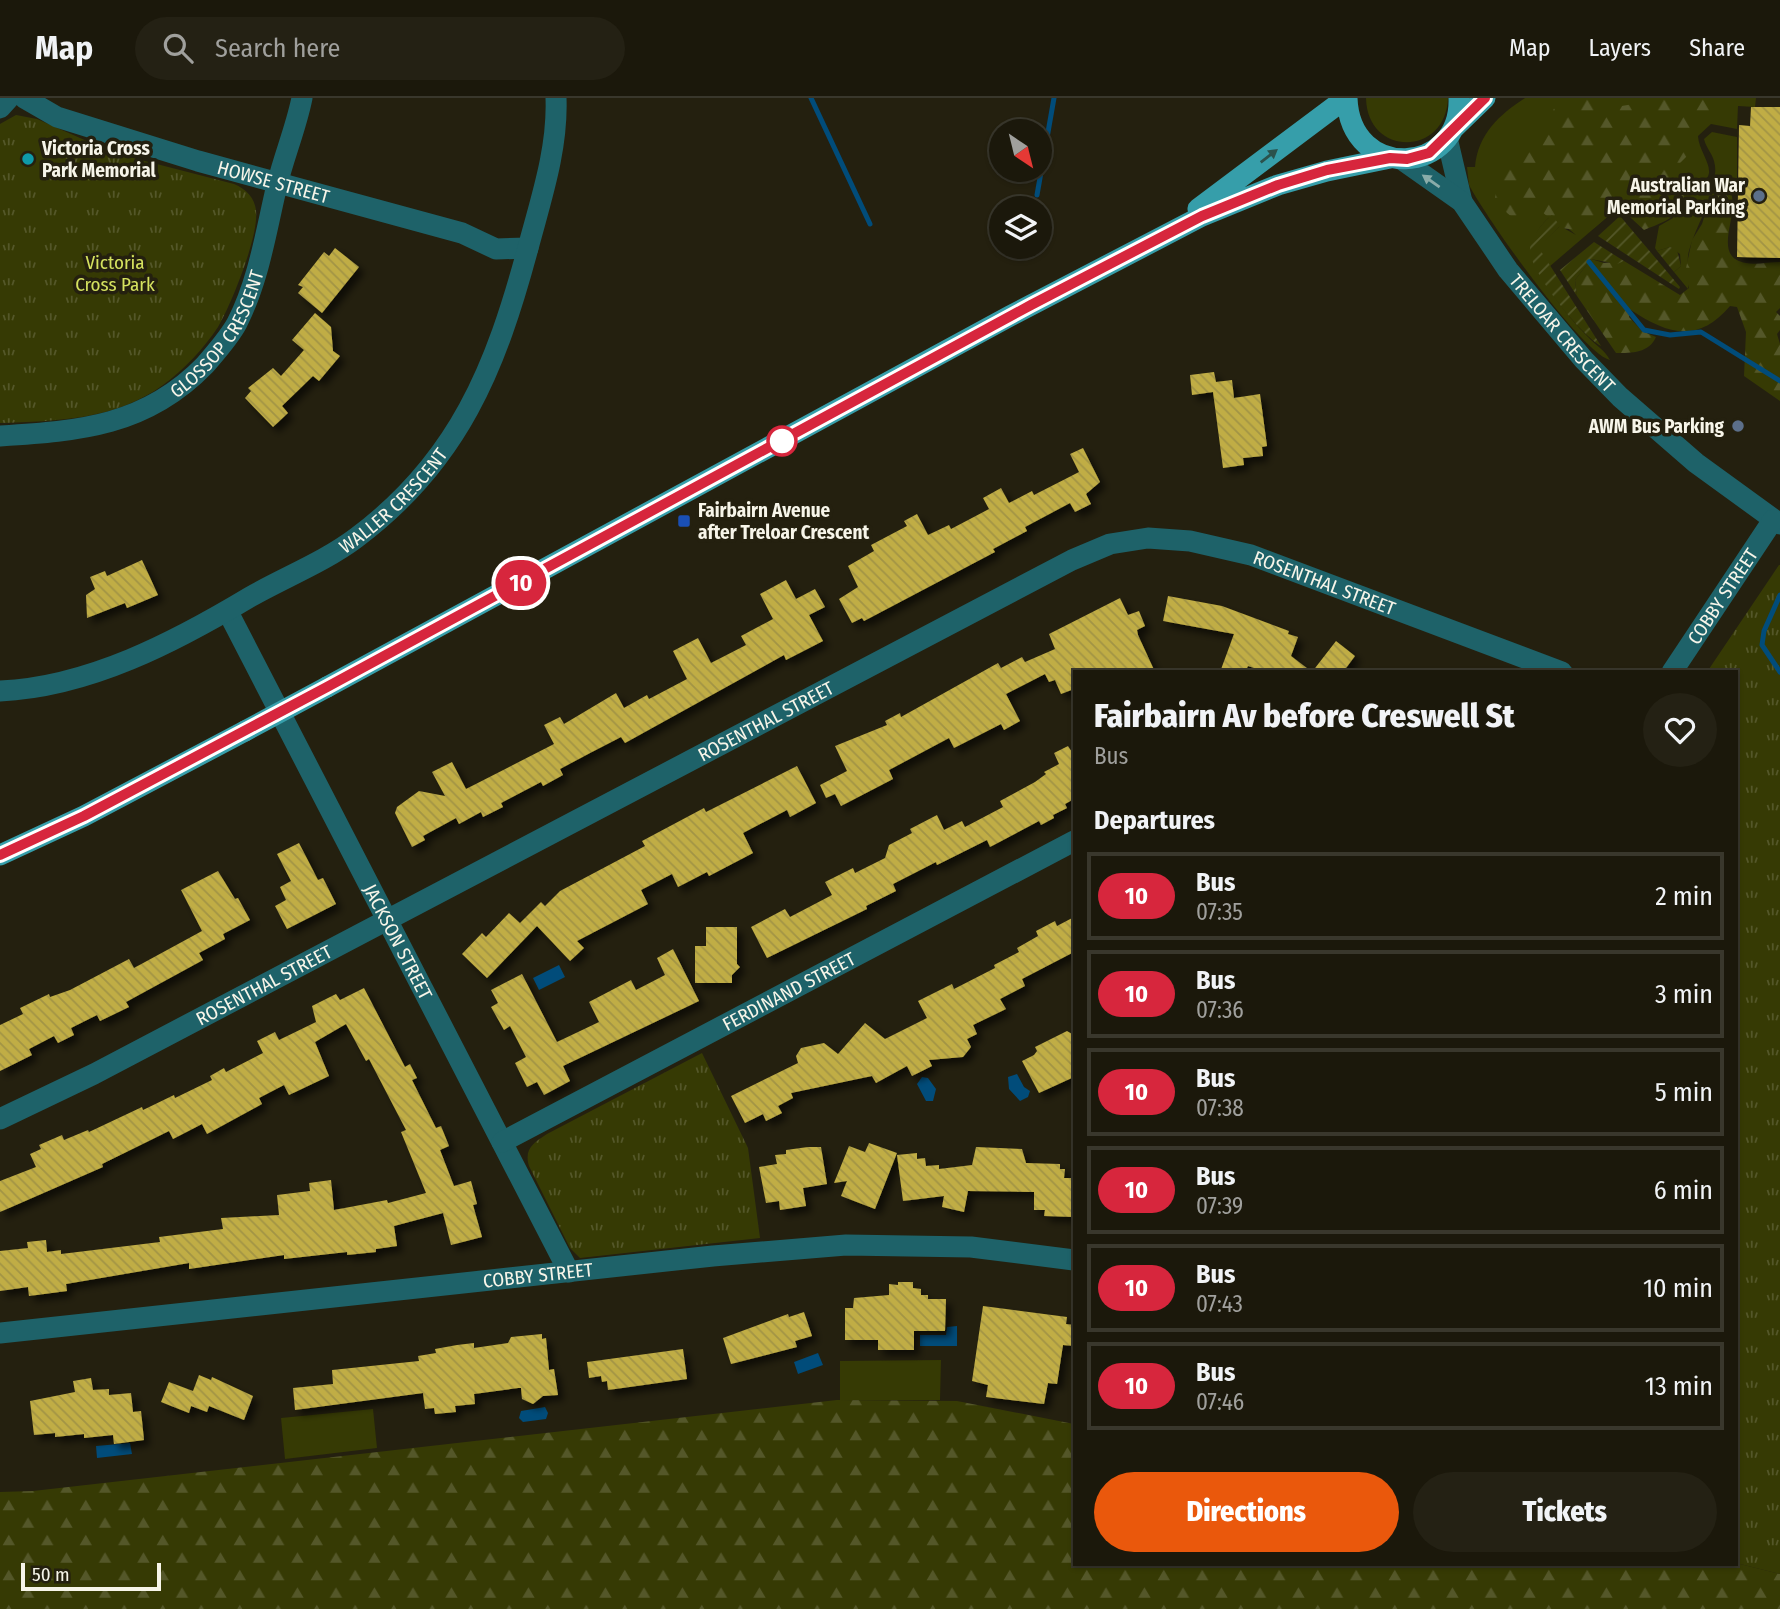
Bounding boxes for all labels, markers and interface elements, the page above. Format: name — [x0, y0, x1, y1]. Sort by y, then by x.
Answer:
search box — [135, 17, 625, 80]
text: Map — [35, 28, 93, 68]
icon: search — [159, 29, 197, 67]
text: Search here — [215, 33, 340, 64]
text: Map — [1509, 34, 1551, 62]
text: Layers — [1589, 34, 1651, 62]
text: Share — [1689, 34, 1745, 62]
north arrow — [989, 119, 1052, 182]
map controls — [989, 119, 1052, 259]
place label: Victoria Cross Park Memorial — [41, 137, 157, 182]
one-way arrow — [1260, 149, 1278, 163]
marker: Victoria Cross Park Memorial — [20, 151, 36, 167]
street label: HOWSE STREET — [215, 155, 332, 208]
one-way arrow — [1422, 174, 1440, 188]
place label: Australian War Memorial Parking — [1607, 174, 1746, 219]
marker: Australian War Memorial Parking — [1751, 188, 1767, 204]
button: layers — [989, 196, 1052, 259]
park label: Victoria Cross Park — [75, 251, 155, 296]
street label: GLOSSOP CRESCENT — [165, 267, 268, 402]
street label: TRELOAR CRESCENT — [1505, 269, 1620, 397]
place label: AWM Bus Parking — [1588, 415, 1725, 438]
marker: AWM Bus Parking — [1730, 418, 1746, 434]
unlabelled marker — [767, 426, 797, 456]
street label: WALLER CRESCENT — [335, 443, 452, 558]
place label: Fairbairn Avenue after Treloar Crescent — [698, 499, 869, 544]
marker: Fairbairn Avenue after Treloar Crescent — [676, 513, 692, 529]
street label: COBBY STREET — [1682, 544, 1763, 649]
street label: ROSENTHAL STREET — [1250, 545, 1399, 620]
line badge: 10 — [490, 560, 552, 606]
text: 10 — [509, 569, 533, 597]
street label: ROSENTHAL STREET — [694, 676, 838, 766]
button: heart — [1643, 693, 1717, 767]
text: Fairbairn Av before Creswell St — [1094, 696, 1515, 736]
text: Bus — [1094, 742, 1128, 770]
text: Departures — [1094, 805, 1215, 836]
text: Bus — [1196, 867, 1235, 898]
street label: JACKSON STREET — [359, 880, 438, 1003]
text: 2 min — [1655, 881, 1713, 912]
text: 10 — [1125, 882, 1148, 910]
text: 07:35 — [1196, 898, 1243, 926]
street label: ROSENTHAL STREET — [192, 940, 336, 1030]
street label: FERDINAND STREET — [718, 947, 859, 1036]
text: Bus — [1196, 965, 1235, 996]
text: 3 min — [1655, 979, 1713, 1010]
text: 10 — [1125, 980, 1148, 1008]
text: 07:36 — [1196, 996, 1244, 1024]
text: Bus — [1196, 1063, 1235, 1094]
text: 5 min — [1655, 1077, 1713, 1108]
text: 10 — [1125, 1078, 1148, 1106]
text: 07:38 — [1196, 1094, 1244, 1122]
text: Bus — [1196, 1161, 1235, 1192]
text: 6 min — [1654, 1175, 1713, 1206]
text: 10 — [1125, 1176, 1148, 1204]
text: 07:39 — [1196, 1192, 1243, 1220]
street label: COBBY STREET — [482, 1258, 594, 1292]
text: Bus — [1196, 1259, 1235, 1290]
text: 10 min — [1643, 1273, 1713, 1304]
text: 10 — [1125, 1274, 1148, 1302]
text: 07:43 — [1196, 1290, 1243, 1318]
text: Bus — [1196, 1357, 1235, 1388]
text: 13 min — [1645, 1371, 1713, 1402]
text: 10 — [1125, 1372, 1148, 1400]
text: 07:46 — [1196, 1388, 1244, 1416]
button: Directions — [1094, 1472, 1399, 1552]
button: Tickets — [1413, 1472, 1717, 1552]
scale bar — [21, 1560, 161, 1592]
text: 50 m — [32, 1563, 70, 1586]

